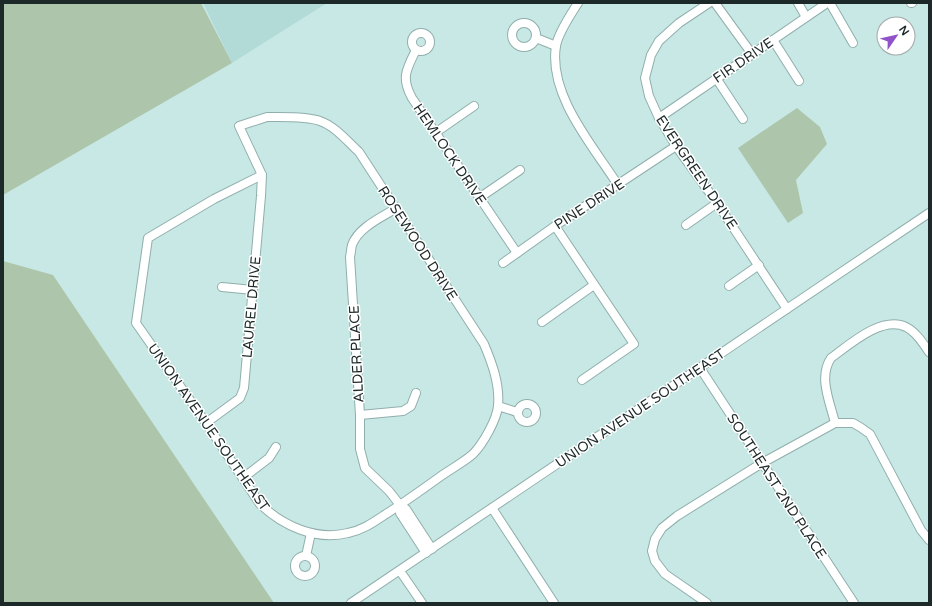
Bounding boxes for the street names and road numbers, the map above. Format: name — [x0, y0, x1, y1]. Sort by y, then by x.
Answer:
street label: FIR DRIVE — [710, 34, 777, 87]
street label: HEMLOCK DRIVE — [409, 100, 490, 208]
street label: EVERGREEN DRIVE — [652, 112, 741, 233]
street label: PINE DRIVE — [551, 175, 628, 233]
street label: ROSEWOOD DRIVE — [374, 183, 461, 304]
street label: LAUREL DRIVE — [239, 255, 264, 359]
street label: ALDER PLACE — [345, 305, 368, 403]
street label: UNION AVENUE SOUTHEAST — [144, 340, 273, 515]
street label: UNION AVENUE SOUTHEAST — [552, 345, 729, 472]
street label: SOUTHEAST 2ND PLACE — [723, 411, 830, 562]

